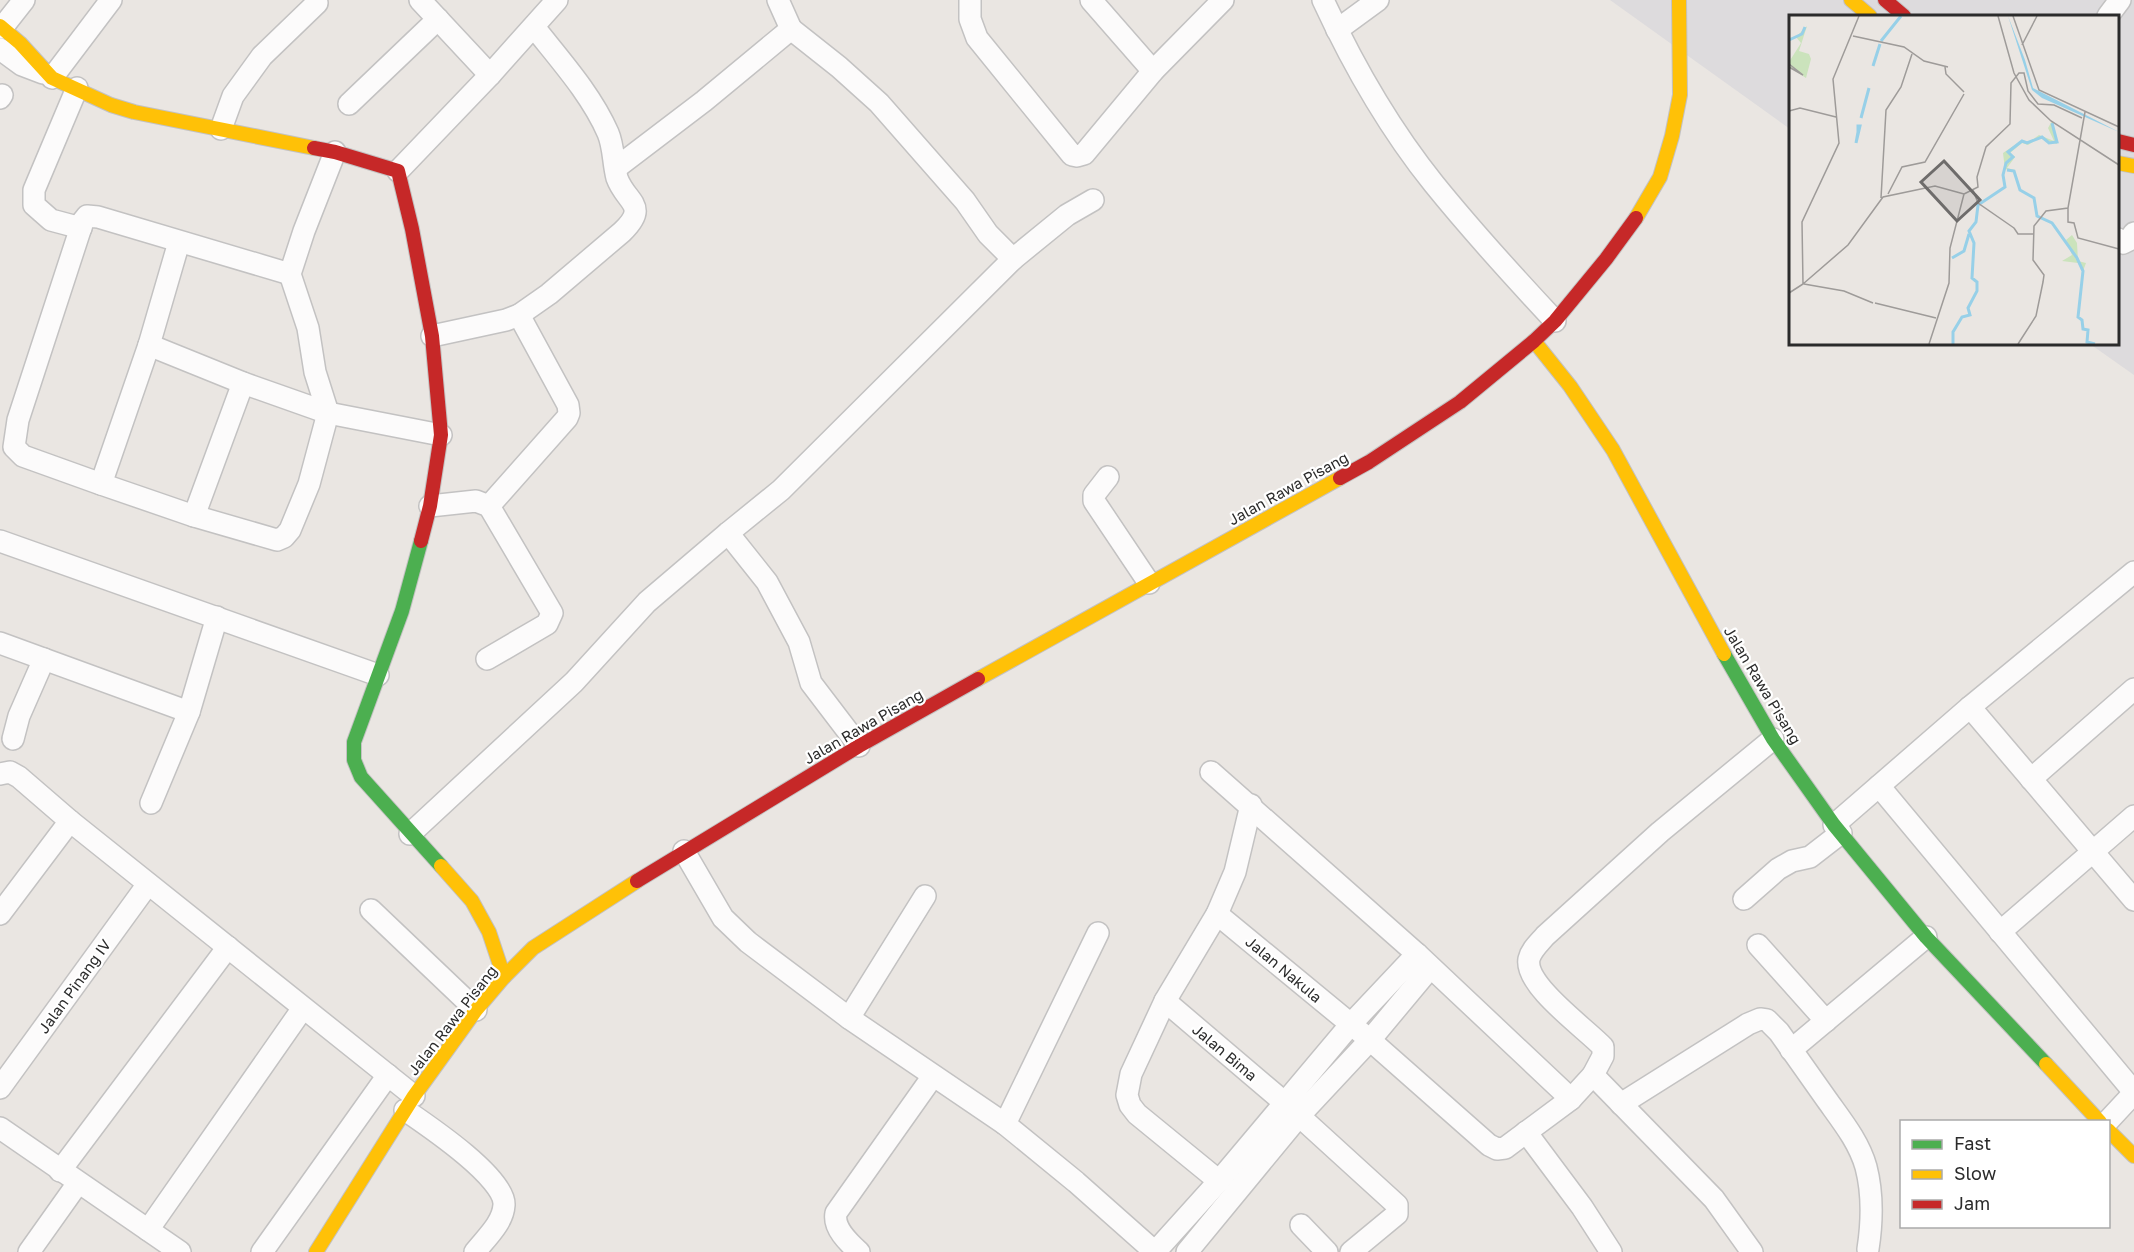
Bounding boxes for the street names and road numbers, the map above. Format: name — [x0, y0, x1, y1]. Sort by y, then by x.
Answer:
street label: Jalan Rawa Pisang — [1225, 448, 1351, 528]
street label: Jalan Rawa Pisang — [1721, 623, 1805, 747]
street label: Jalan Rawa Pisang — [800, 685, 926, 767]
street label: Jalan Nakula — [1242, 932, 1326, 1006]
street label: Jalan Pinang IV — [34, 936, 114, 1036]
street label: Jalan Rawa Pisang — [404, 962, 500, 1078]
street label: Jalan Bima — [1189, 1020, 1261, 1084]

